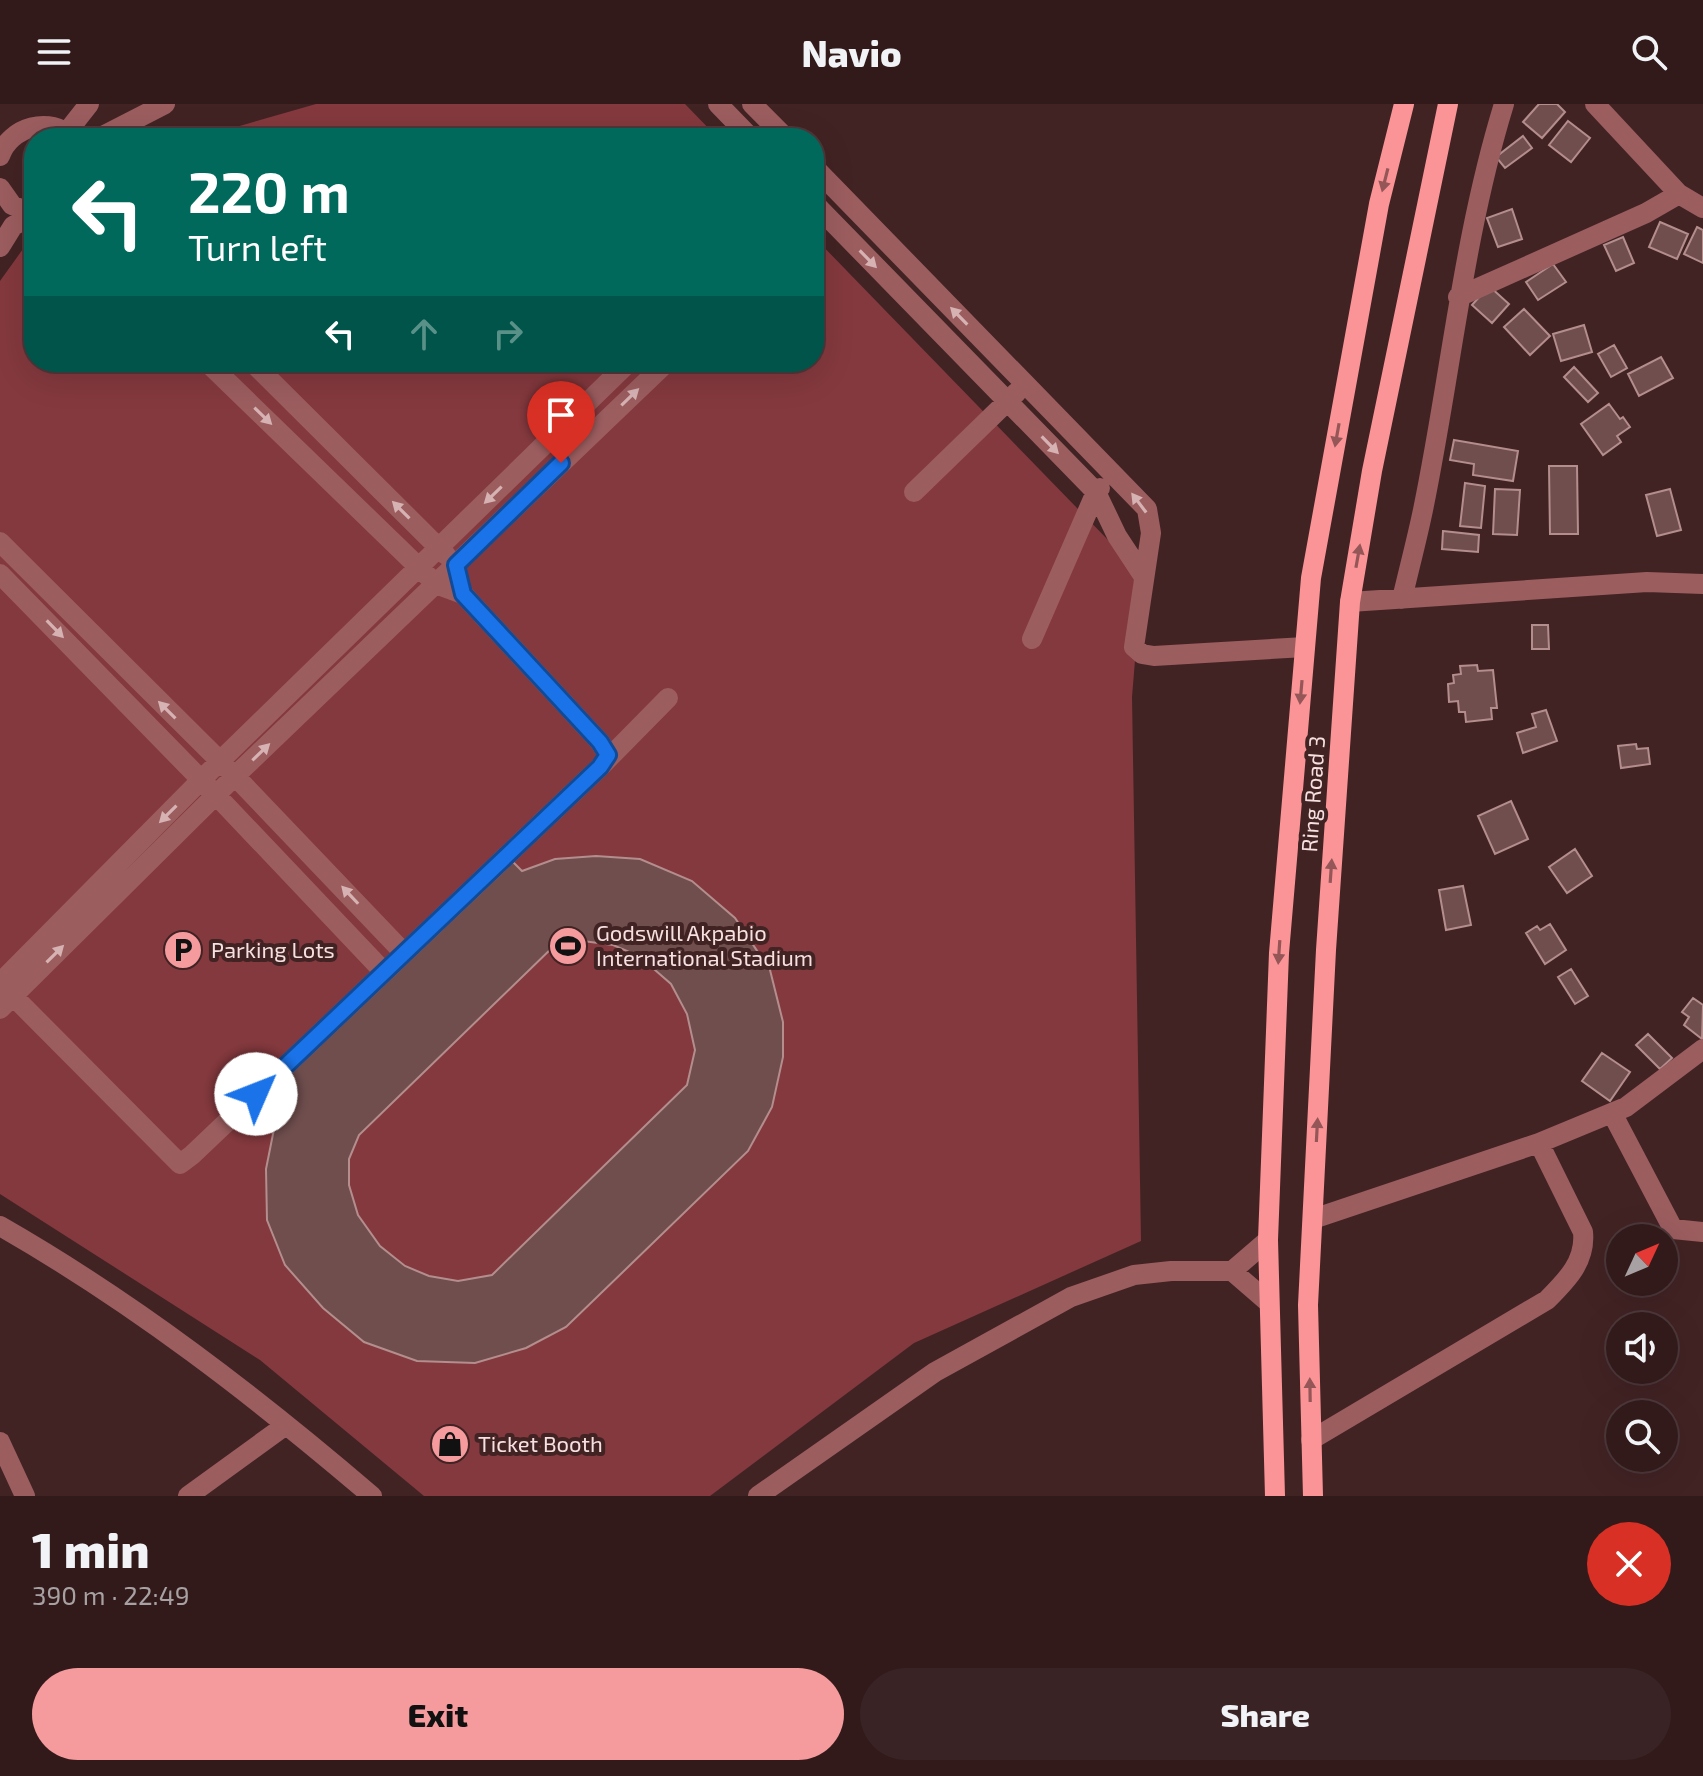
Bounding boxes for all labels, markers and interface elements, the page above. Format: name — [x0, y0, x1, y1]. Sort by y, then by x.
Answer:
icon: menu — [32, 30, 76, 74]
icon: search — [1627, 30, 1671, 74]
text: Navio — [801, 31, 902, 74]
text: 220 m — [188, 157, 350, 224]
icon: left — [56, 160, 160, 264]
one-way arrow — [1379, 167, 1391, 192]
text: Turn left — [188, 225, 327, 268]
one-way arrow — [859, 249, 877, 268]
one-way arrow — [950, 306, 968, 325]
icon: left — [318, 312, 362, 356]
icon: ahead — [402, 312, 446, 356]
icon: right — [486, 312, 530, 356]
pin — [527, 381, 595, 463]
one-way arrow — [620, 389, 639, 407]
icon: arrive — [539, 393, 583, 437]
one-way arrow — [253, 407, 272, 425]
one-way arrow — [1331, 423, 1343, 448]
one-way arrow — [1041, 435, 1059, 454]
one-way arrow — [484, 485, 503, 503]
one-way arrow — [1131, 492, 1148, 513]
one-way arrow — [392, 501, 410, 520]
one-way arrow — [1352, 543, 1364, 568]
one-way arrow — [45, 619, 63, 638]
one-way arrow — [1294, 680, 1307, 705]
one-way arrow — [158, 701, 177, 720]
street label: Ring Road 3 — [1295, 735, 1329, 853]
one-way arrow — [251, 743, 270, 761]
one-way arrow — [159, 804, 177, 823]
one-way arrow — [1325, 858, 1338, 883]
one-way arrow — [341, 886, 359, 905]
place label: Godswill Akpabio International Stadium — [596, 919, 813, 970]
sports icon: Godswill Akpabio International Stadium — [547, 925, 589, 967]
parking icon: Parking Lots — [162, 929, 204, 971]
place label: Parking Lots — [211, 936, 335, 962]
one-way arrow — [1272, 939, 1285, 964]
one-way arrow — [45, 945, 64, 964]
position arrow — [214, 1052, 298, 1136]
one-way arrow — [1311, 1117, 1324, 1142]
north arrow — [1606, 1224, 1678, 1296]
map controls — [1606, 1224, 1678, 1472]
button: sound — [1606, 1312, 1678, 1384]
one-way arrow — [1304, 1377, 1316, 1402]
button: search — [1606, 1400, 1678, 1472]
shop icon: Ticket Booth — [429, 1423, 471, 1465]
place label: Ticket Booth — [478, 1430, 603, 1456]
text: 1 min — [32, 1520, 150, 1578]
button: close — [1587, 1522, 1671, 1606]
text: 390 m · 22:49 — [32, 1579, 190, 1610]
button: Exit — [32, 1668, 844, 1760]
button: Share — [860, 1668, 1671, 1760]

